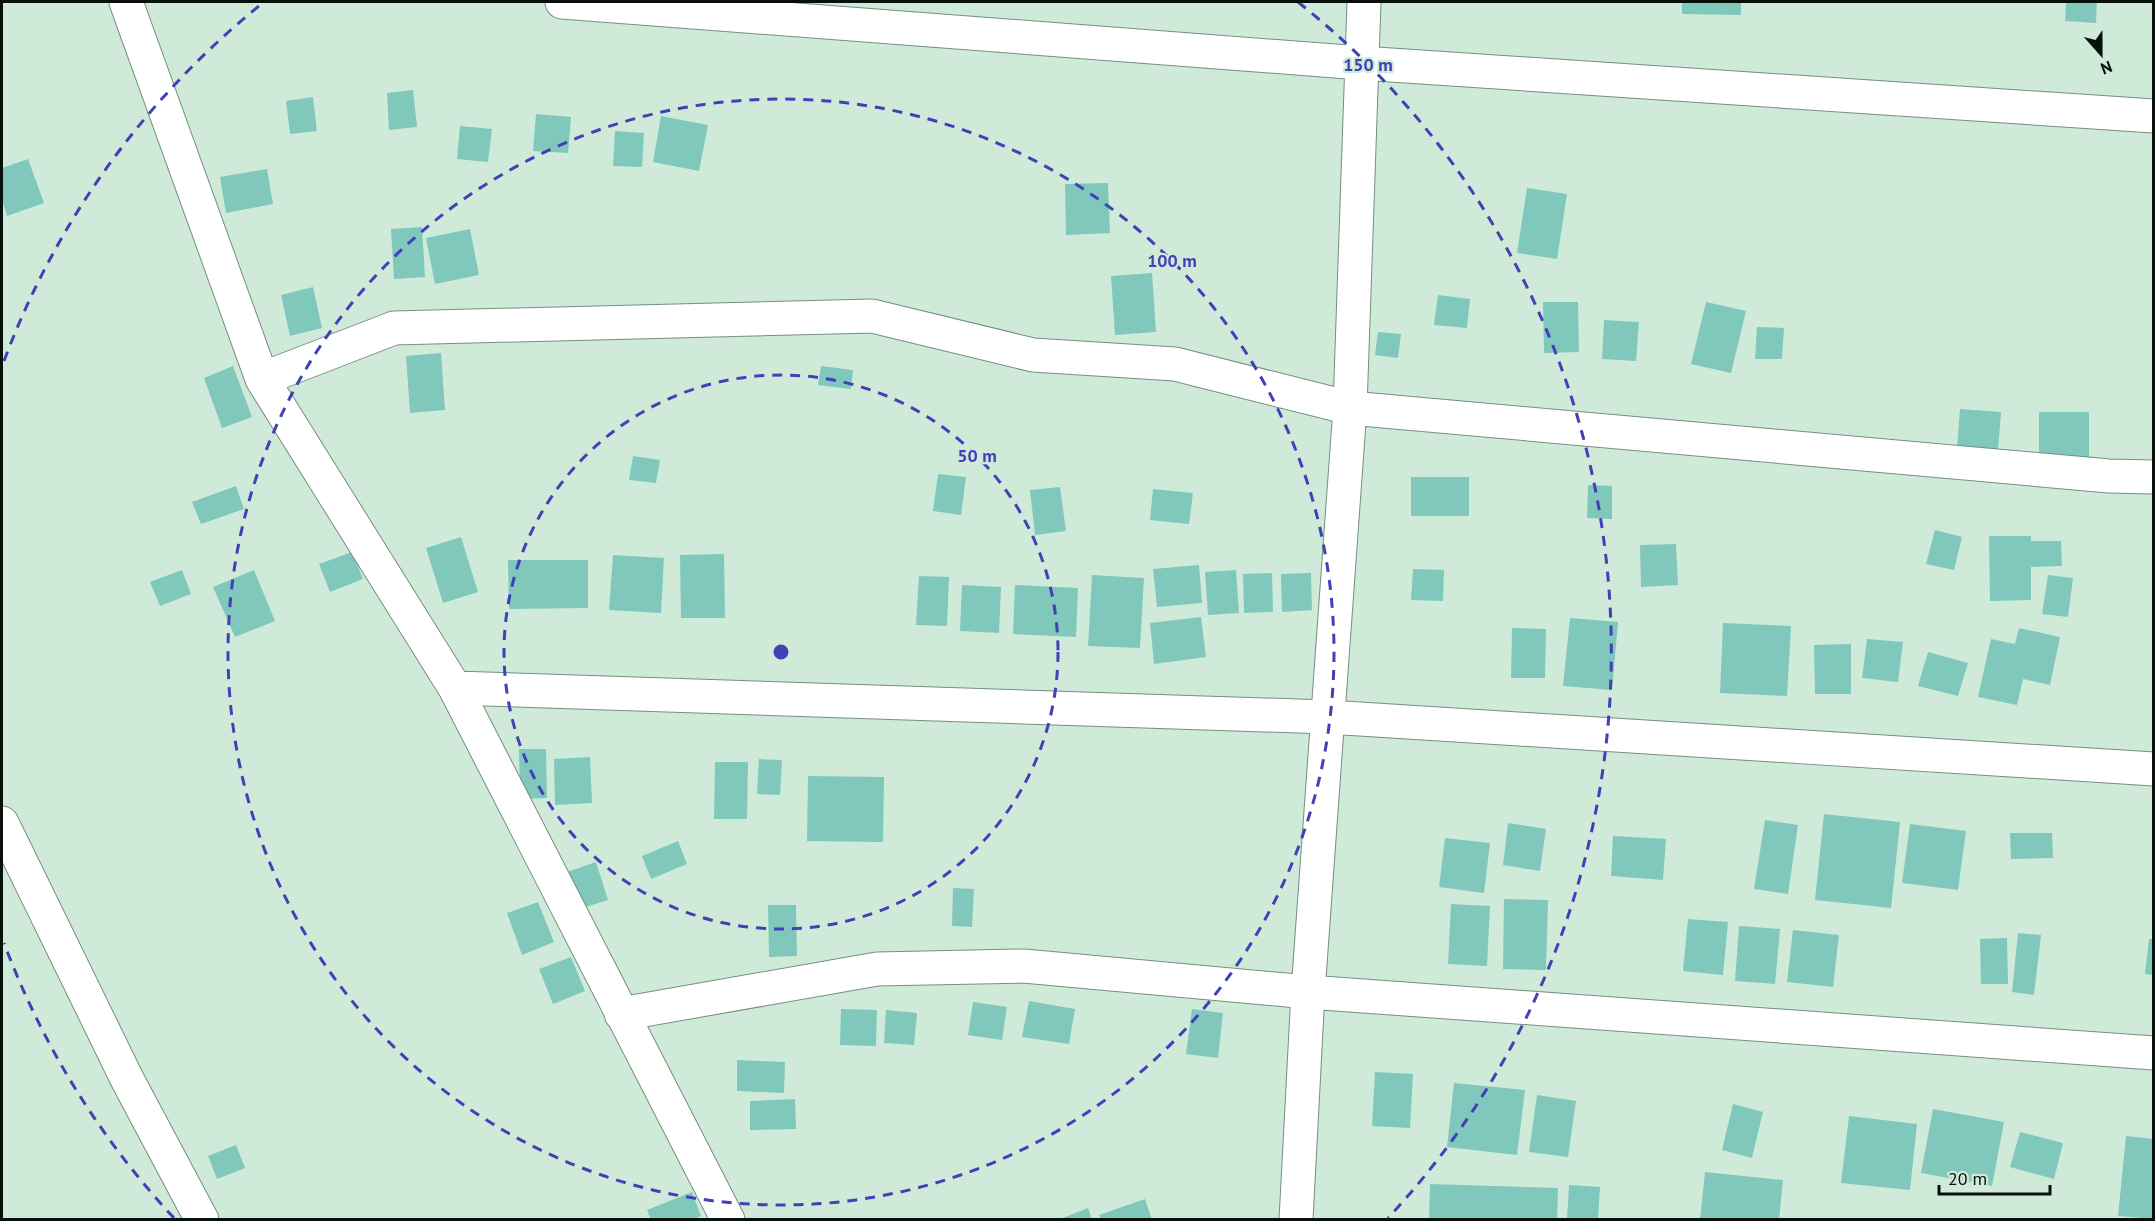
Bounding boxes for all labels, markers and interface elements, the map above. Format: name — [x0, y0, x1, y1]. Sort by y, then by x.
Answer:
north arrow — [2071, 24, 2131, 84]
text: 150 m — [1343, 53, 1393, 76]
text: N — [2098, 57, 2115, 79]
text: 100 m — [1147, 249, 1197, 272]
text: 50 m — [957, 444, 997, 467]
centre of rings — [771, 642, 791, 662]
scale bar — [1939, 1158, 2050, 1196]
text: 20 m — [1948, 1167, 1987, 1190]

